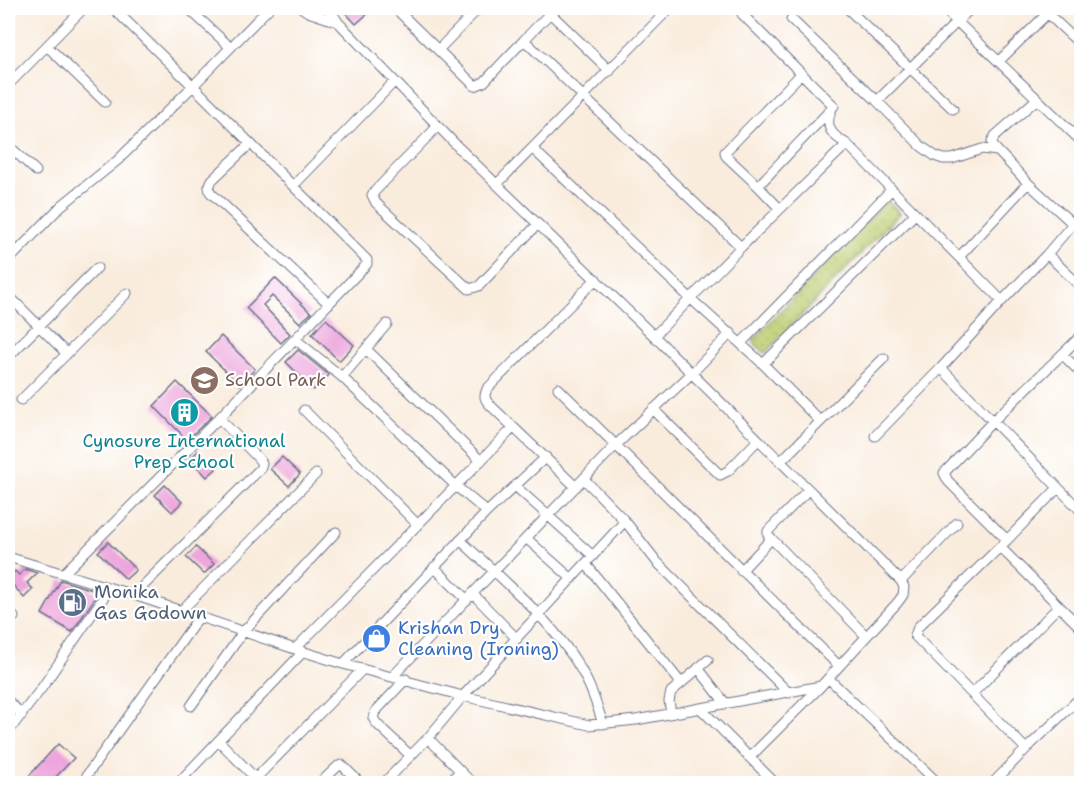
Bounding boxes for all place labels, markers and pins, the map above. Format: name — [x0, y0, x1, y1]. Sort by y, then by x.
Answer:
school or university icon: School Park — [188, 364, 220, 396]
place label: School Park — [225, 368, 326, 392]
building icon: Cynosure International Prep School — [168, 396, 200, 428]
place label: Cynosure International Prep School — [82, 429, 286, 474]
place label: Monika Gas Godown — [94, 580, 207, 625]
fuel station icon: Monika Gas Godown — [57, 586, 89, 618]
place label: Krishan Dry Cleaning (Ironing) — [398, 616, 559, 661]
shop icon: Krishan Dry Cleaning (Ironing) — [361, 622, 393, 654]

